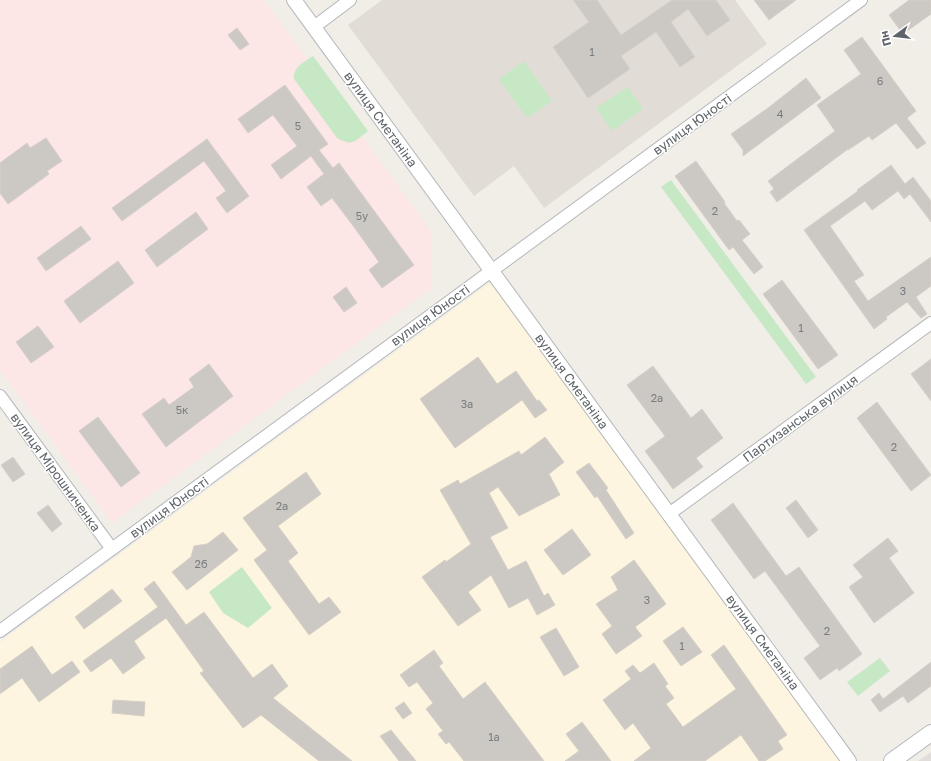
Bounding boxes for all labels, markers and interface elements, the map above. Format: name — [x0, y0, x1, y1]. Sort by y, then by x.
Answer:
north arrow — [875, 16, 915, 56]
text: Пн — [877, 30, 893, 48]
house number: 1 — [589, 45, 595, 58]
street label: вулиця Сметаніна — [341, 68, 421, 170]
house number: 6 — [877, 74, 884, 87]
street label: вулиця Юності — [649, 90, 735, 158]
house number: 4 — [777, 107, 784, 120]
house number: 5 — [295, 119, 301, 132]
house number: 2 — [712, 204, 718, 217]
house number: 5у — [356, 209, 368, 222]
street label: вулиця Юності — [387, 281, 473, 349]
house number: 3 — [900, 284, 906, 297]
house number: 1 — [798, 321, 804, 334]
street label: вулиця Сметаніна — [532, 330, 612, 432]
street label: Партизанська вулиця — [739, 371, 861, 465]
house number: 2а — [651, 391, 663, 404]
house number: 3а — [461, 397, 473, 410]
house number: 5к — [176, 403, 189, 416]
street label: вулиця Мірошниченка — [8, 410, 104, 534]
house number: 2 — [891, 440, 897, 453]
street label: вулиця Юності — [126, 473, 212, 541]
house number: 2а — [276, 499, 288, 512]
house number: 2б — [195, 557, 208, 570]
street label: вулиця Сметаніна — [723, 591, 803, 693]
house number: 3 — [644, 593, 650, 606]
house number: 2 — [824, 624, 830, 637]
house number: 1 — [679, 639, 685, 652]
house number: 1а — [488, 730, 500, 743]

